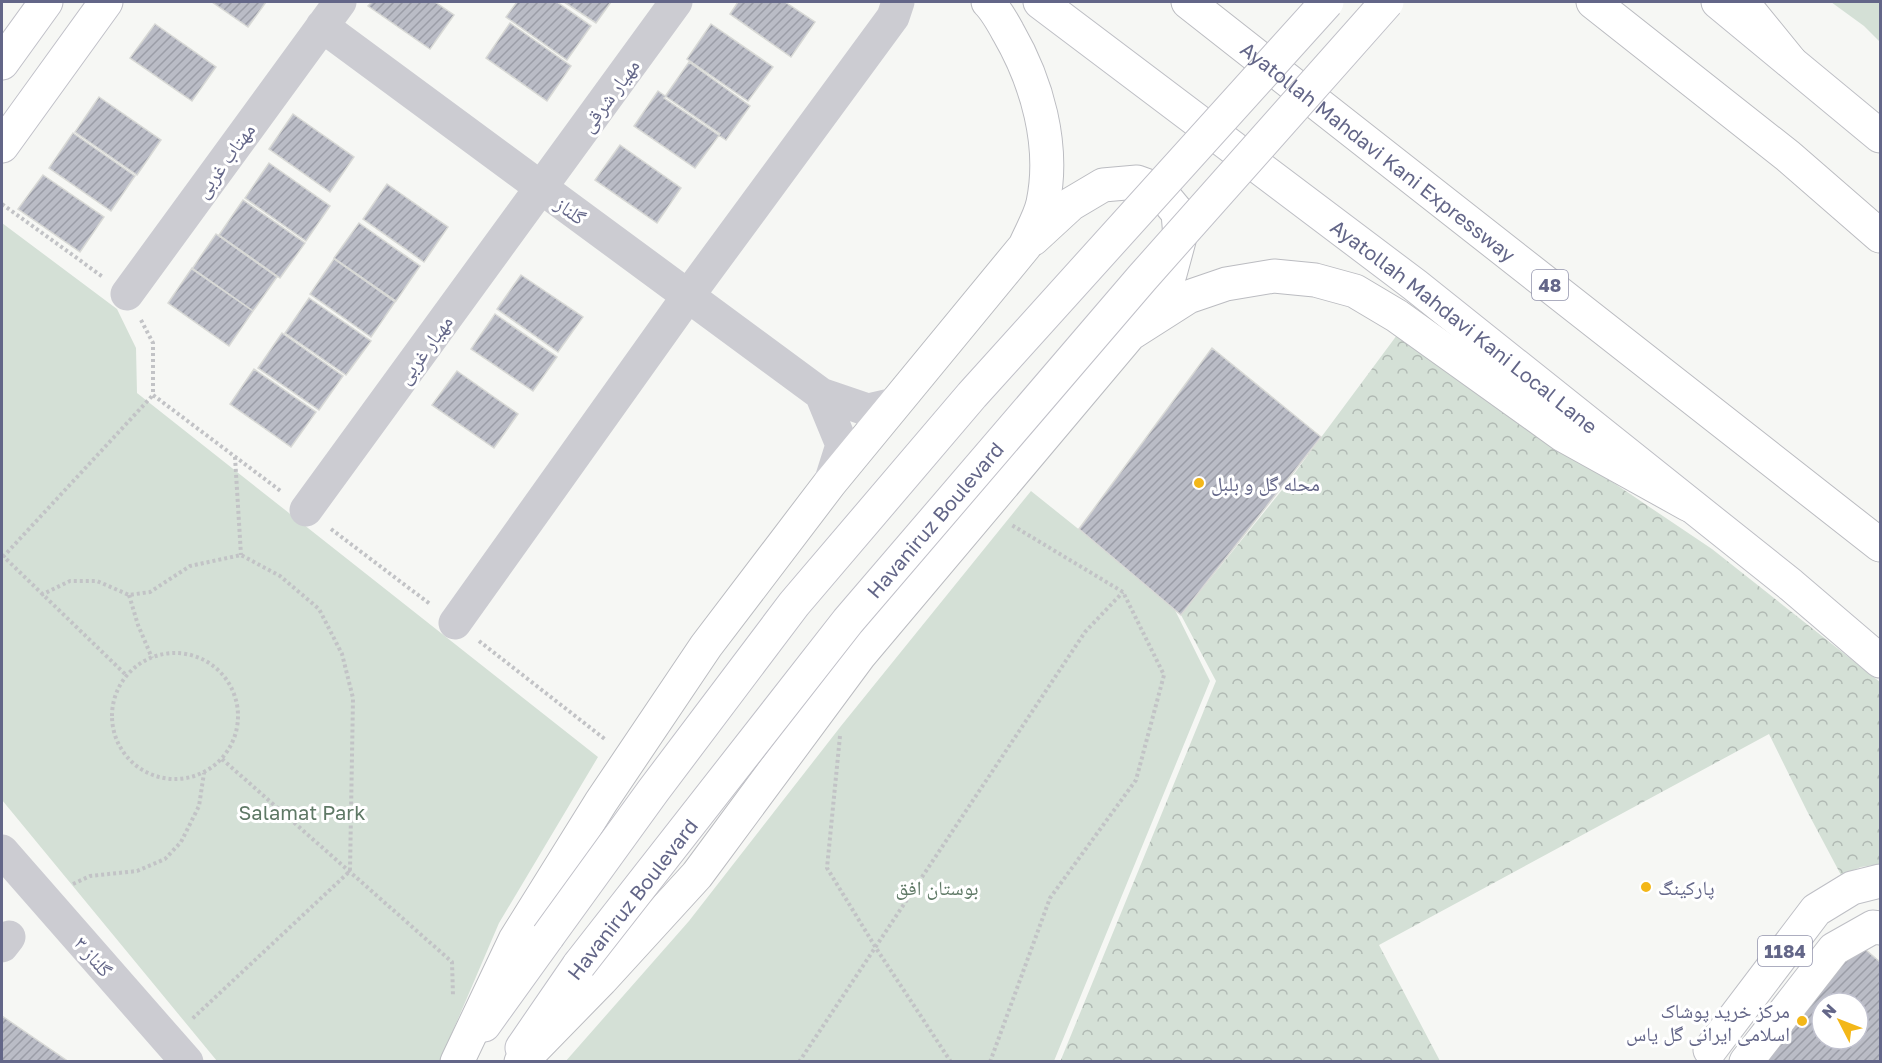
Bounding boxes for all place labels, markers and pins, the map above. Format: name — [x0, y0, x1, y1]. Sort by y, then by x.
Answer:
place label: محله گل و بلبل — [1211, 471, 1320, 496]
marker: محله گل و بلبل — [1192, 476, 1206, 490]
place label: پارکینگ — [1658, 875, 1715, 900]
marker: پارکینگ — [1639, 880, 1653, 894]
place label: مرکز خرید پوشاک اسلامی ایرانی گل یاس — [1626, 998, 1790, 1046]
marker: مرکز خرید پوشاک اسلامی ایرانی گل یاس — [1795, 1014, 1809, 1028]

